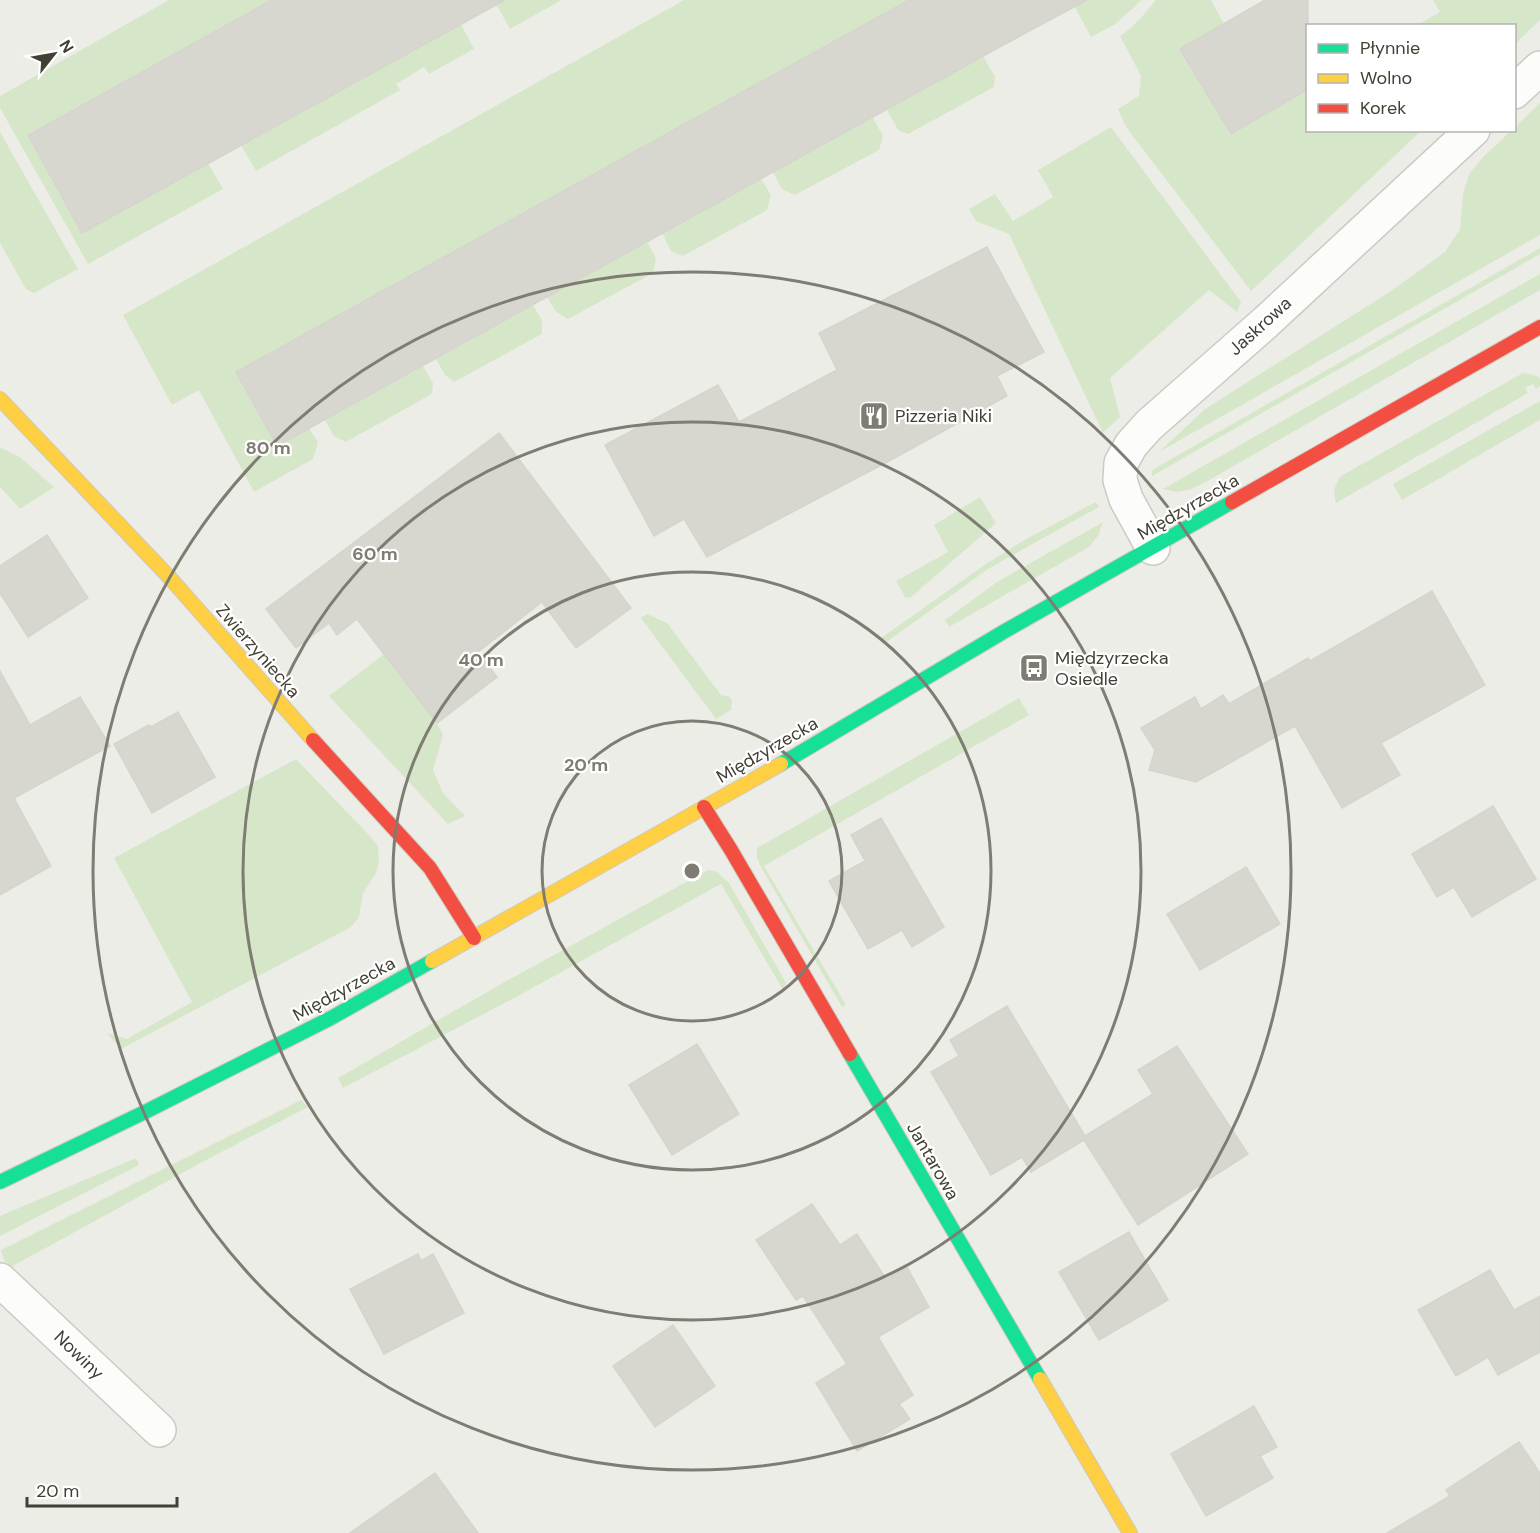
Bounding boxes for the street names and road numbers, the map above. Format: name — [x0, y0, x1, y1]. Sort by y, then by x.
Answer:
street label: Jaskrowa — [1223, 291, 1297, 361]
street label: Międzyrzecka — [1133, 468, 1243, 546]
street label: Zwierzyniecka — [211, 599, 305, 703]
street label: Międzyrzecka — [712, 711, 822, 789]
street label: Międzyrzecka — [289, 951, 399, 1027]
street label: Jantarowa — [901, 1118, 965, 1204]
street label: Nowiny — [49, 1325, 109, 1385]

